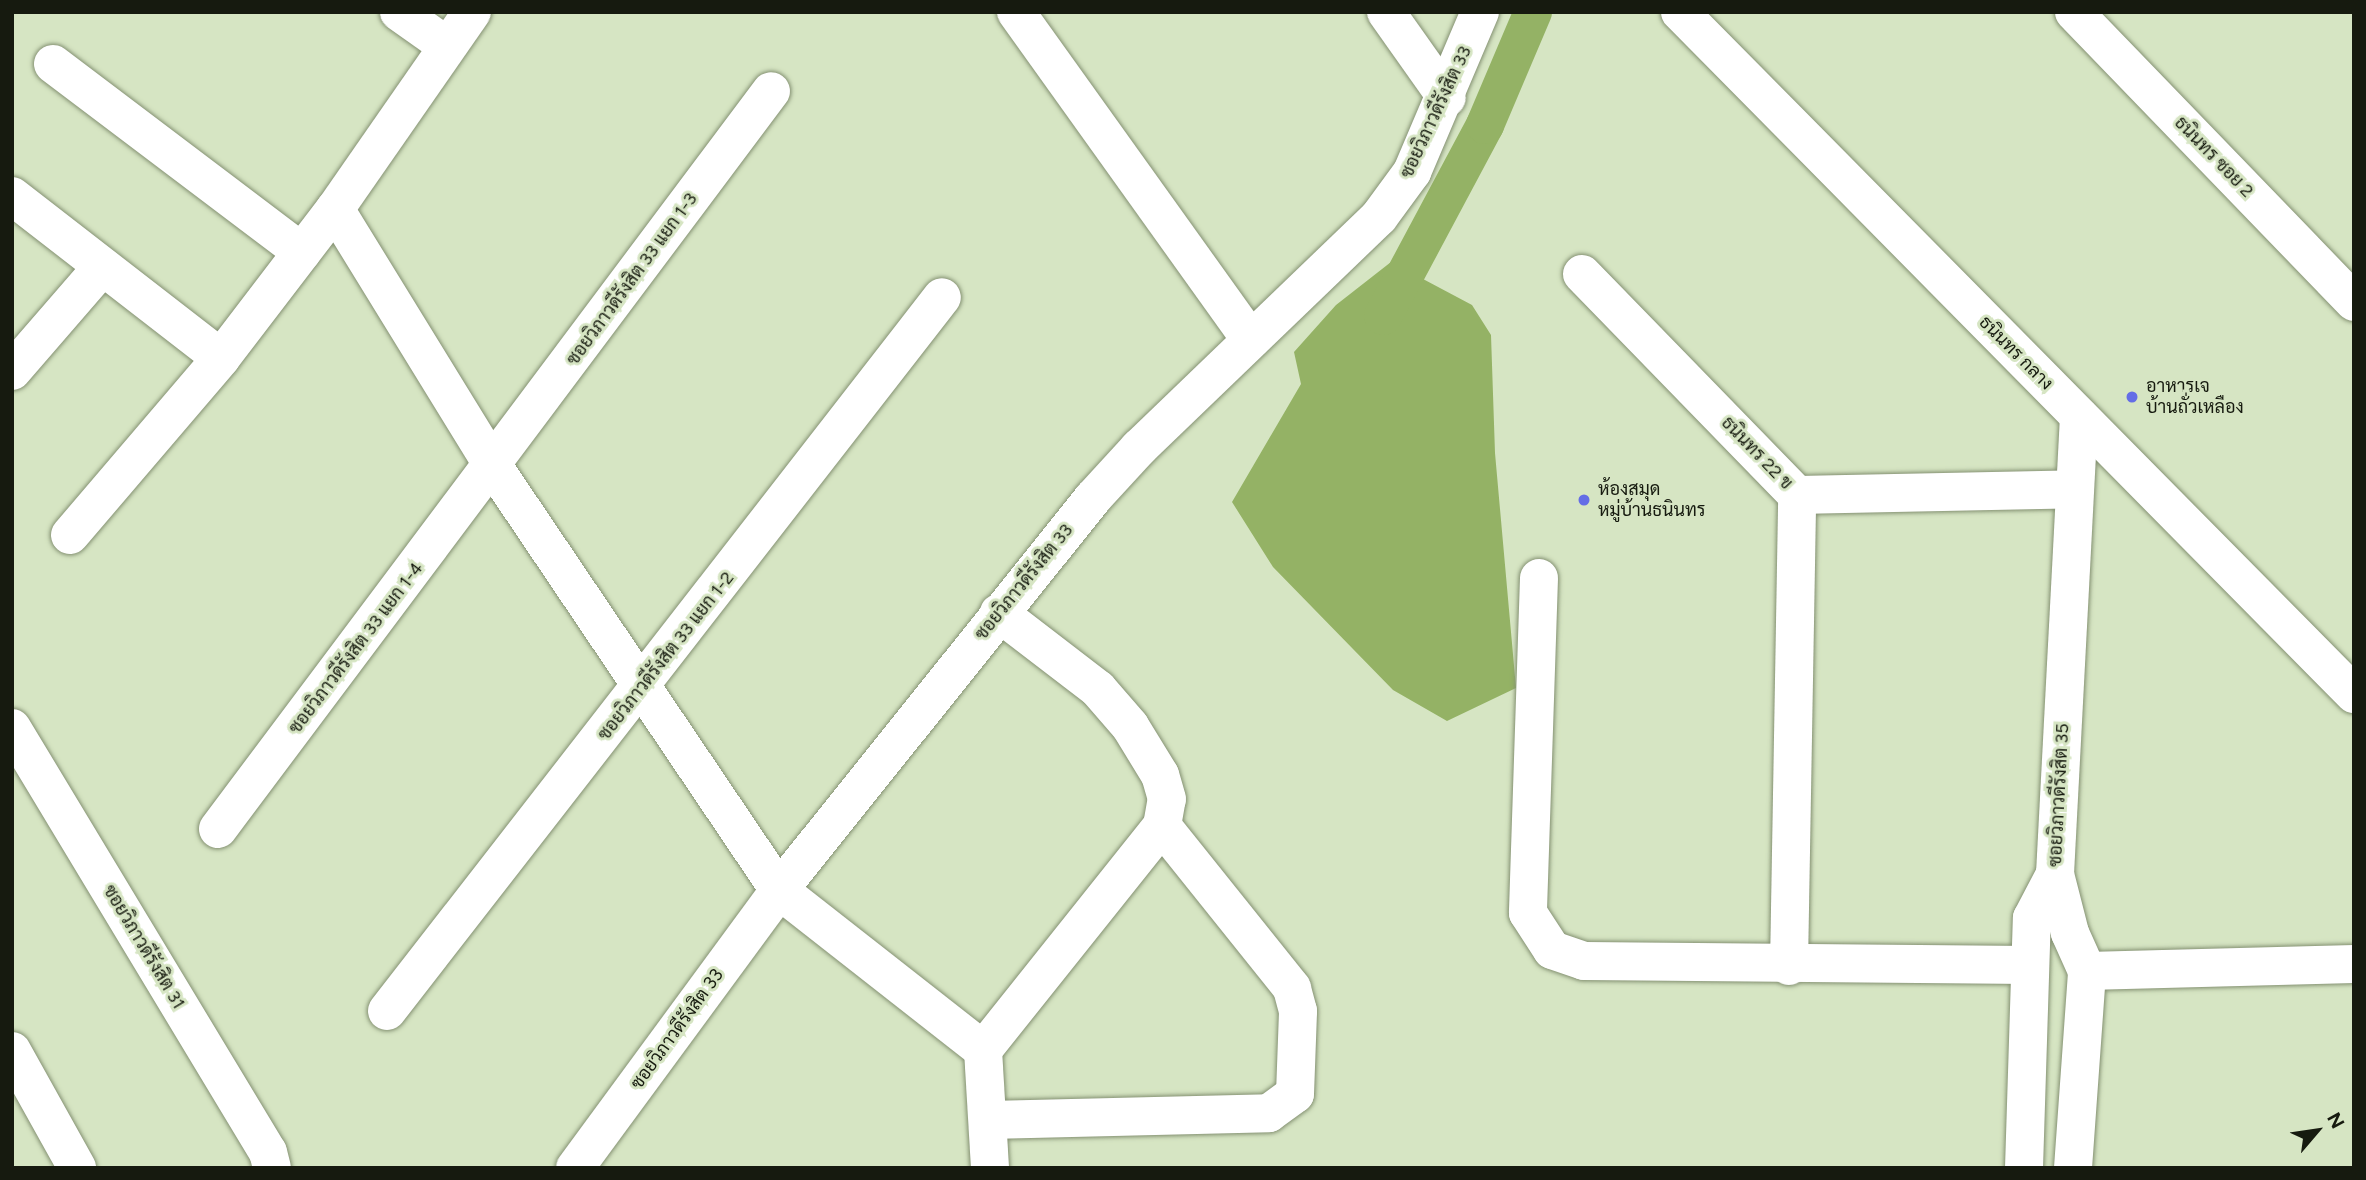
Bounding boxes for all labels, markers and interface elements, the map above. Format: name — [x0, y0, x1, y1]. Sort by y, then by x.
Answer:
street label: ซอยวิภาวดีรังสิต 33 — [1396, 43, 1476, 181]
street label: ธนินทร ซอย 2 — [2170, 112, 2258, 202]
street label: ซอยวิภาวดีรังสิต 33 แยก 1-3 — [562, 189, 702, 369]
street label: ธนินทร กลาง — [1975, 312, 2057, 394]
place label: อาหารเจ บ้านถั่วเหลือง — [2146, 376, 2244, 418]
marker: อาหารเจ บ้านถั่วเหลือง — [2124, 389, 2140, 405]
street label: ธนินทร 22 ข — [1717, 412, 1797, 494]
place label: ห้องสมุด หมู่บ้านธนินทร — [1598, 479, 1706, 522]
marker: ห้องสมุด หมู่บ้านธนินทร — [1576, 492, 1592, 508]
street label: ซอยวิภาวดีรังสิต 33 — [971, 520, 1077, 644]
street label: ซอยวิภาวดีรังสิต 33 แยก 1-4 — [284, 558, 428, 738]
street label: ซอยวิภาวดีรังสิต 33 แยก 1-2 — [593, 567, 739, 745]
street label: ซอยวิภาวดีรังสิต 35 — [2044, 723, 2074, 867]
street label: ซอยวิภาวดีรังสิต 31 — [98, 881, 190, 1013]
street label: ซอยวิภาวดีรังสิต 33 — [626, 965, 728, 1093]
north arrow — [2282, 1096, 2352, 1166]
text: N — [2322, 1109, 2349, 1133]

